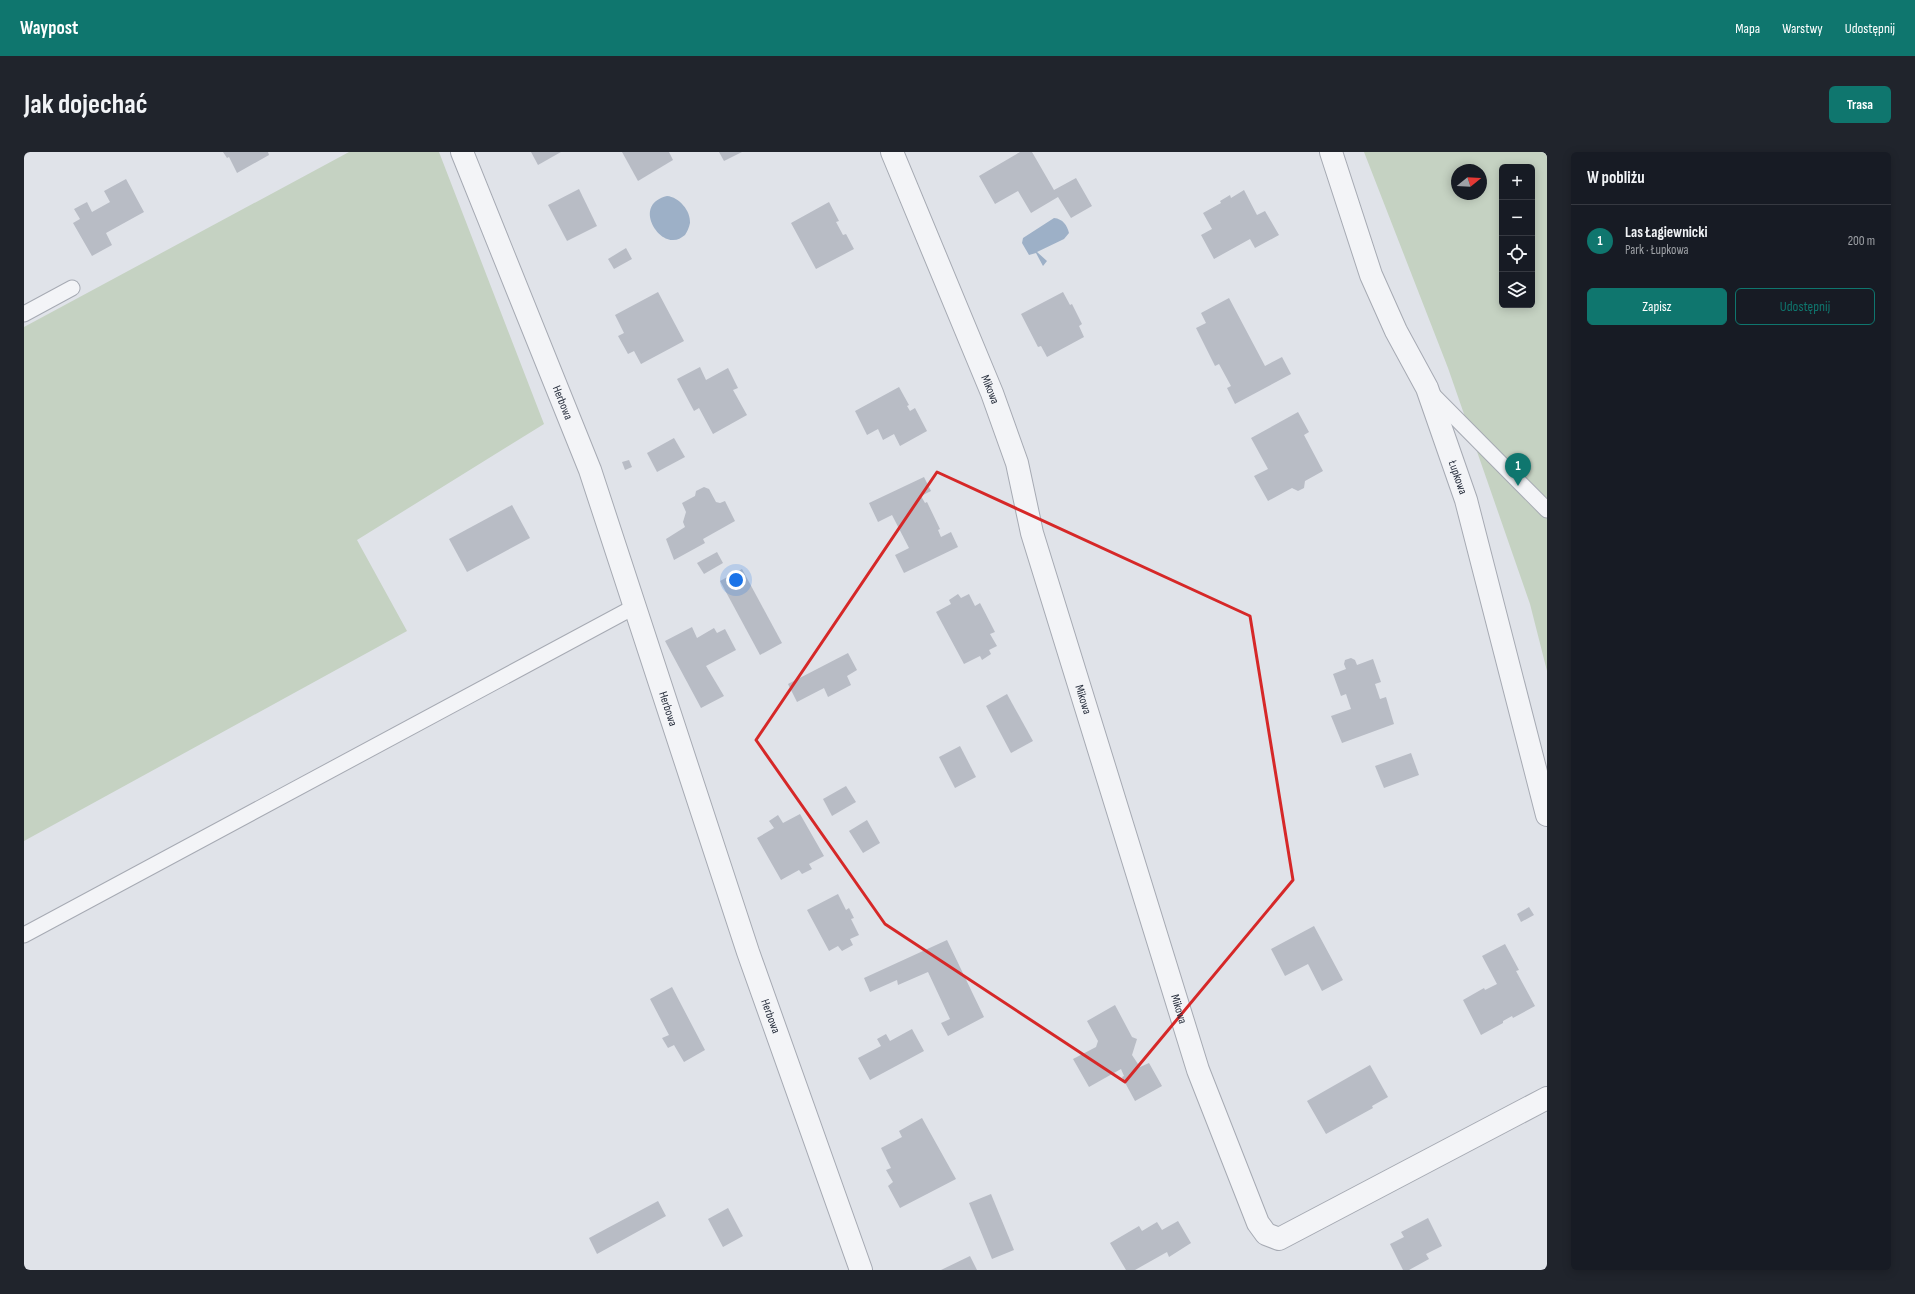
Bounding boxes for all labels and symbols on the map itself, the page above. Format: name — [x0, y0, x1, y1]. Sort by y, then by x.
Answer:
north arrow — [1451, 164, 1487, 200]
street label: Mikowa — [978, 373, 1003, 406]
street label: Herbowa — [549, 383, 577, 422]
pin: 1 — [1505, 453, 1531, 486]
street label: Łupkowa — [1445, 457, 1471, 497]
your location — [726, 570, 746, 590]
street label: Mikowa — [1072, 683, 1095, 716]
street label: Herbowa — [656, 689, 681, 728]
street label: Mikowa — [1168, 992, 1191, 1026]
street label: Herbowa — [758, 997, 784, 1036]

